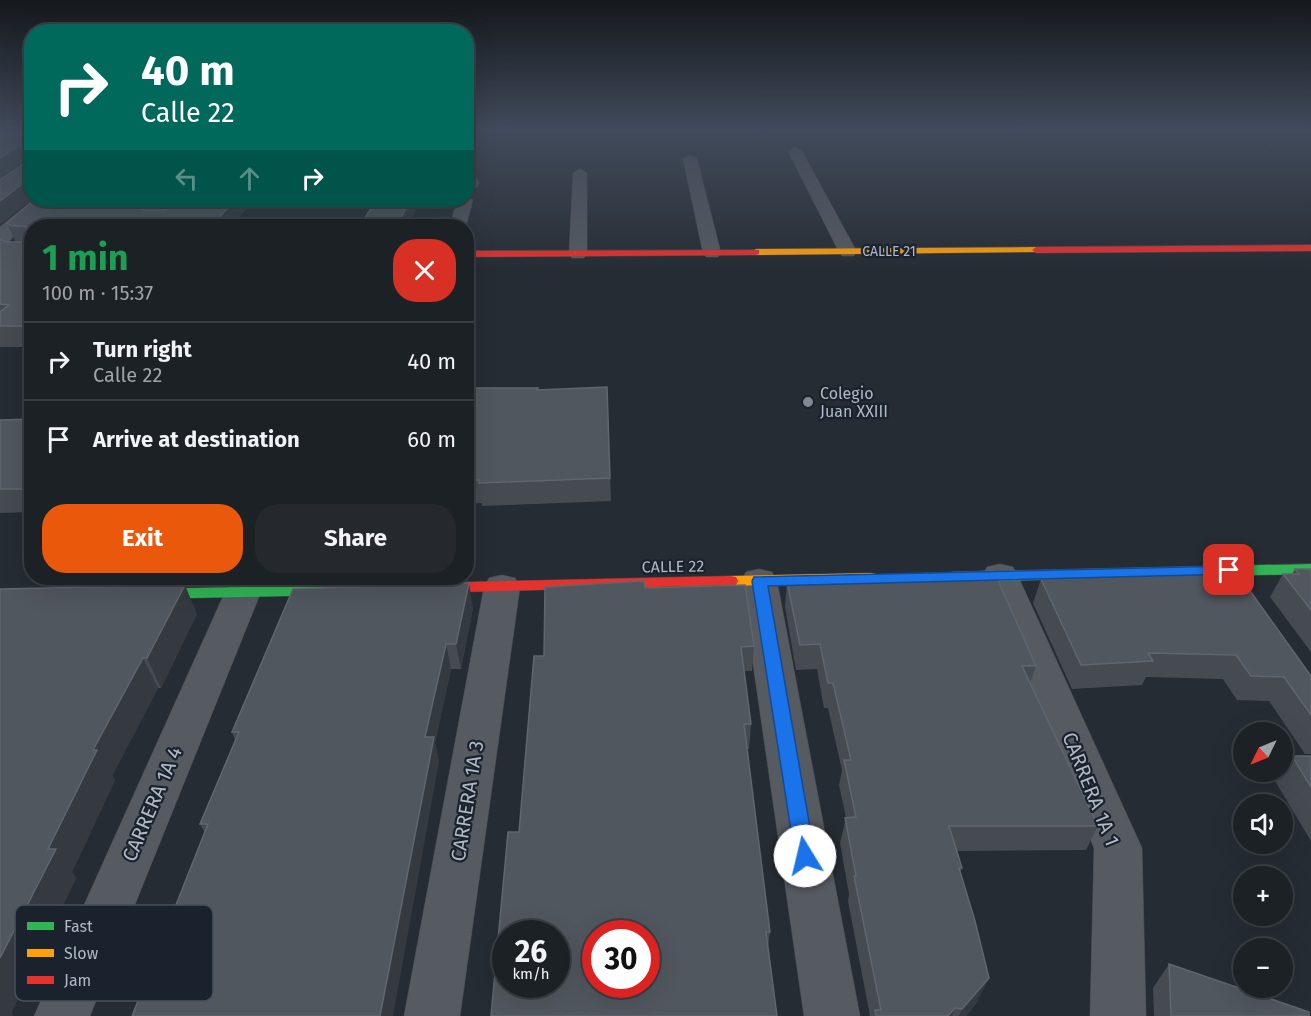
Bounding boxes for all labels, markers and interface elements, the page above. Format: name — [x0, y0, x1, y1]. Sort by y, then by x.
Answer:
text: 40 m — [141, 46, 235, 96]
icon: right — [42, 48, 120, 126]
text: Calle 22 — [141, 97, 235, 129]
icon: left — [170, 162, 203, 195]
icon: ahead — [233, 162, 266, 195]
icon: right — [296, 162, 329, 195]
text: 1 min — [42, 236, 129, 280]
button: close — [393, 239, 456, 302]
street label: CALLE 21 — [862, 243, 916, 260]
text: 100 m · 15:37 — [42, 281, 153, 305]
text: Turn right — [93, 336, 192, 363]
icon: right — [42, 345, 75, 378]
text: 40 m — [407, 348, 456, 375]
text: Calle 22 — [93, 363, 162, 387]
place label: Colegio Juan XXIII — [820, 384, 888, 421]
marker: Colegio Juan XXIII — [801, 395, 815, 409]
icon: arrive — [42, 423, 75, 456]
text: Arrive at destination — [93, 426, 300, 453]
text: 60 m — [407, 426, 456, 453]
button: Exit — [42, 504, 243, 573]
button: Share — [255, 504, 456, 573]
pin — [1203, 544, 1254, 595]
icon: arrive — [1212, 553, 1245, 586]
street label: CALLE 22 — [641, 556, 705, 577]
north arrow — [1233, 722, 1293, 782]
map controls — [1233, 722, 1293, 998]
street label: CARRERA 1A 1 — [1057, 729, 1125, 849]
street label: CARRERA 1A 3 — [446, 739, 488, 863]
street label: CARRERA 1A 4 — [117, 743, 187, 865]
button: sound — [1233, 794, 1293, 854]
position arrow — [773, 824, 837, 888]
button: + — [1233, 866, 1293, 926]
legend — [15, 905, 213, 1001]
text: Fast — [64, 917, 93, 936]
speed limit sign: 30 — [582, 920, 660, 998]
text: 26 — [515, 934, 547, 970]
button: − — [1233, 938, 1293, 998]
text: Slow — [64, 944, 99, 963]
text: km/h — [512, 965, 550, 983]
text: Jam — [64, 971, 91, 990]

